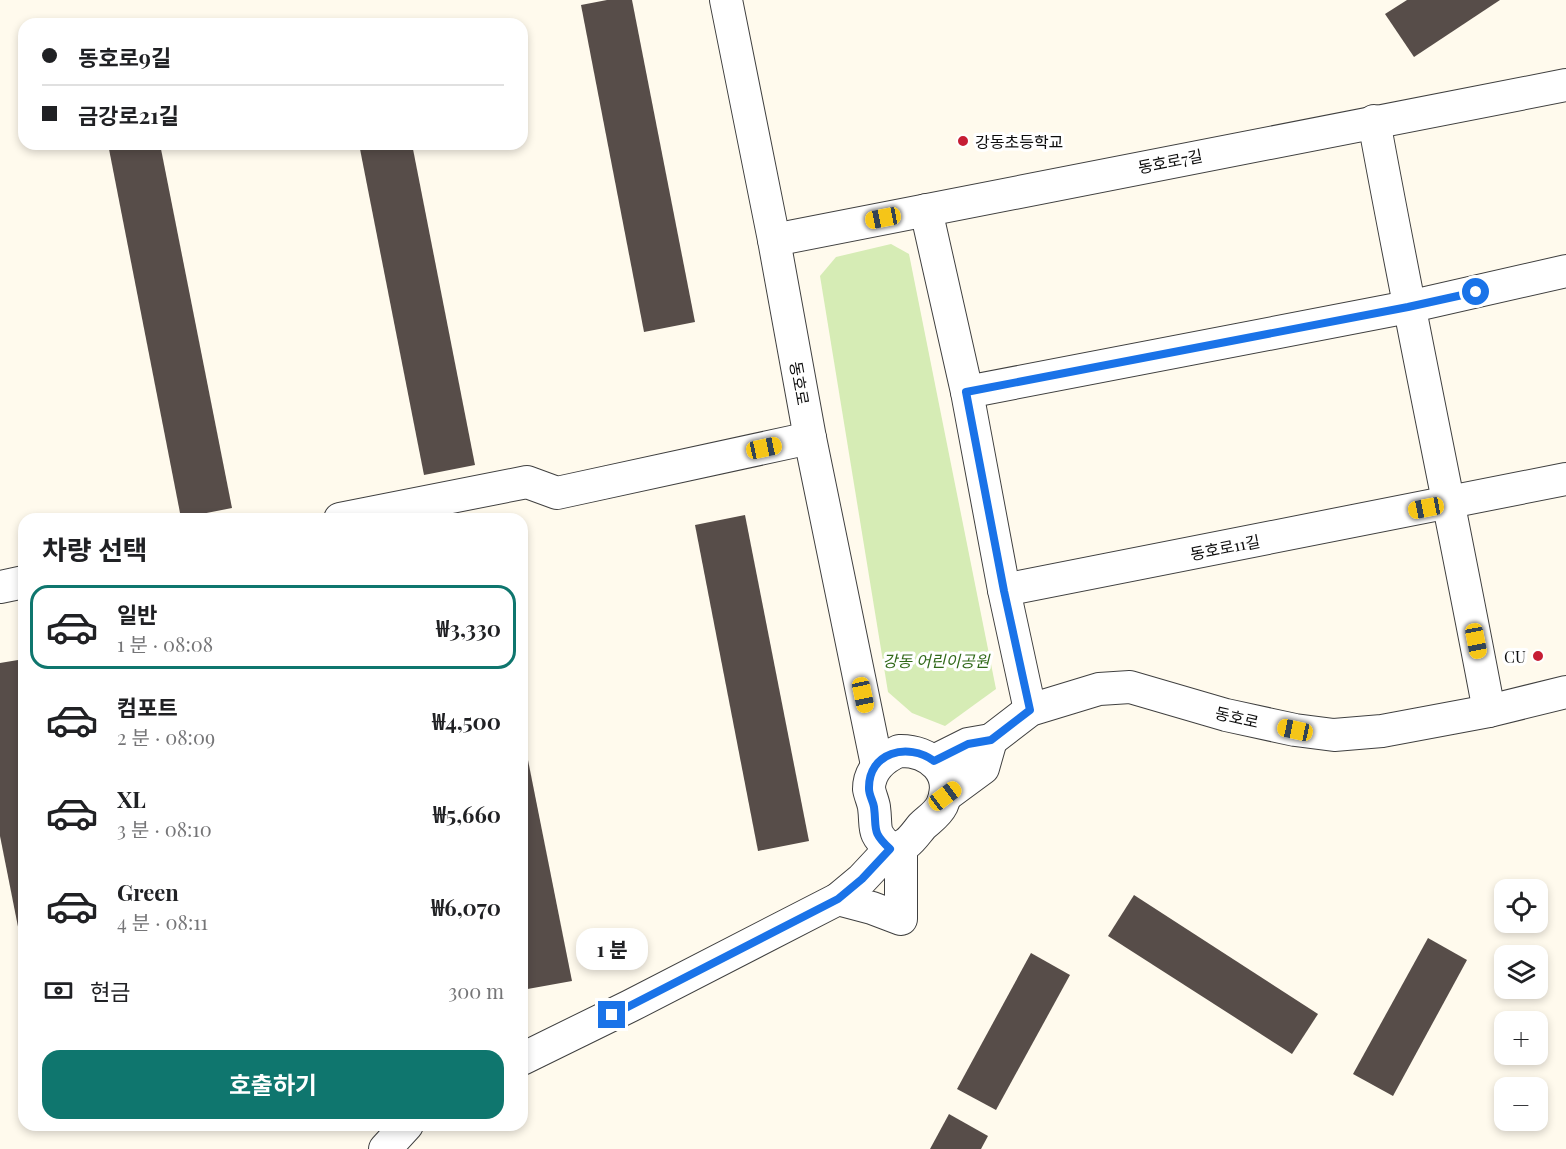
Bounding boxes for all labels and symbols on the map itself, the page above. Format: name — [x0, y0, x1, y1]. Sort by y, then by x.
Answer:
place label: 강동초등학교 — [975, 131, 1063, 152]
marker: 강동초등학교 — [956, 134, 970, 148]
street label: 동호로7길 — [1136, 144, 1204, 178]
car — [864, 206, 902, 230]
route start — [1462, 278, 1489, 305]
street label: 동호로 — [786, 359, 814, 407]
car — [745, 435, 783, 461]
car — [1407, 496, 1445, 520]
street label: 동호로11길 — [1188, 530, 1262, 564]
car — [1464, 622, 1488, 660]
place label: CU — [1504, 646, 1526, 667]
marker: CU — [1531, 649, 1545, 663]
park label: 강동 어린이공원 — [882, 650, 991, 671]
car — [850, 676, 876, 714]
street label: 동호로 — [1213, 702, 1261, 732]
car — [1276, 717, 1314, 743]
car — [925, 778, 965, 814]
callout: 1 분 — [576, 928, 648, 970]
route end — [598, 1001, 625, 1028]

